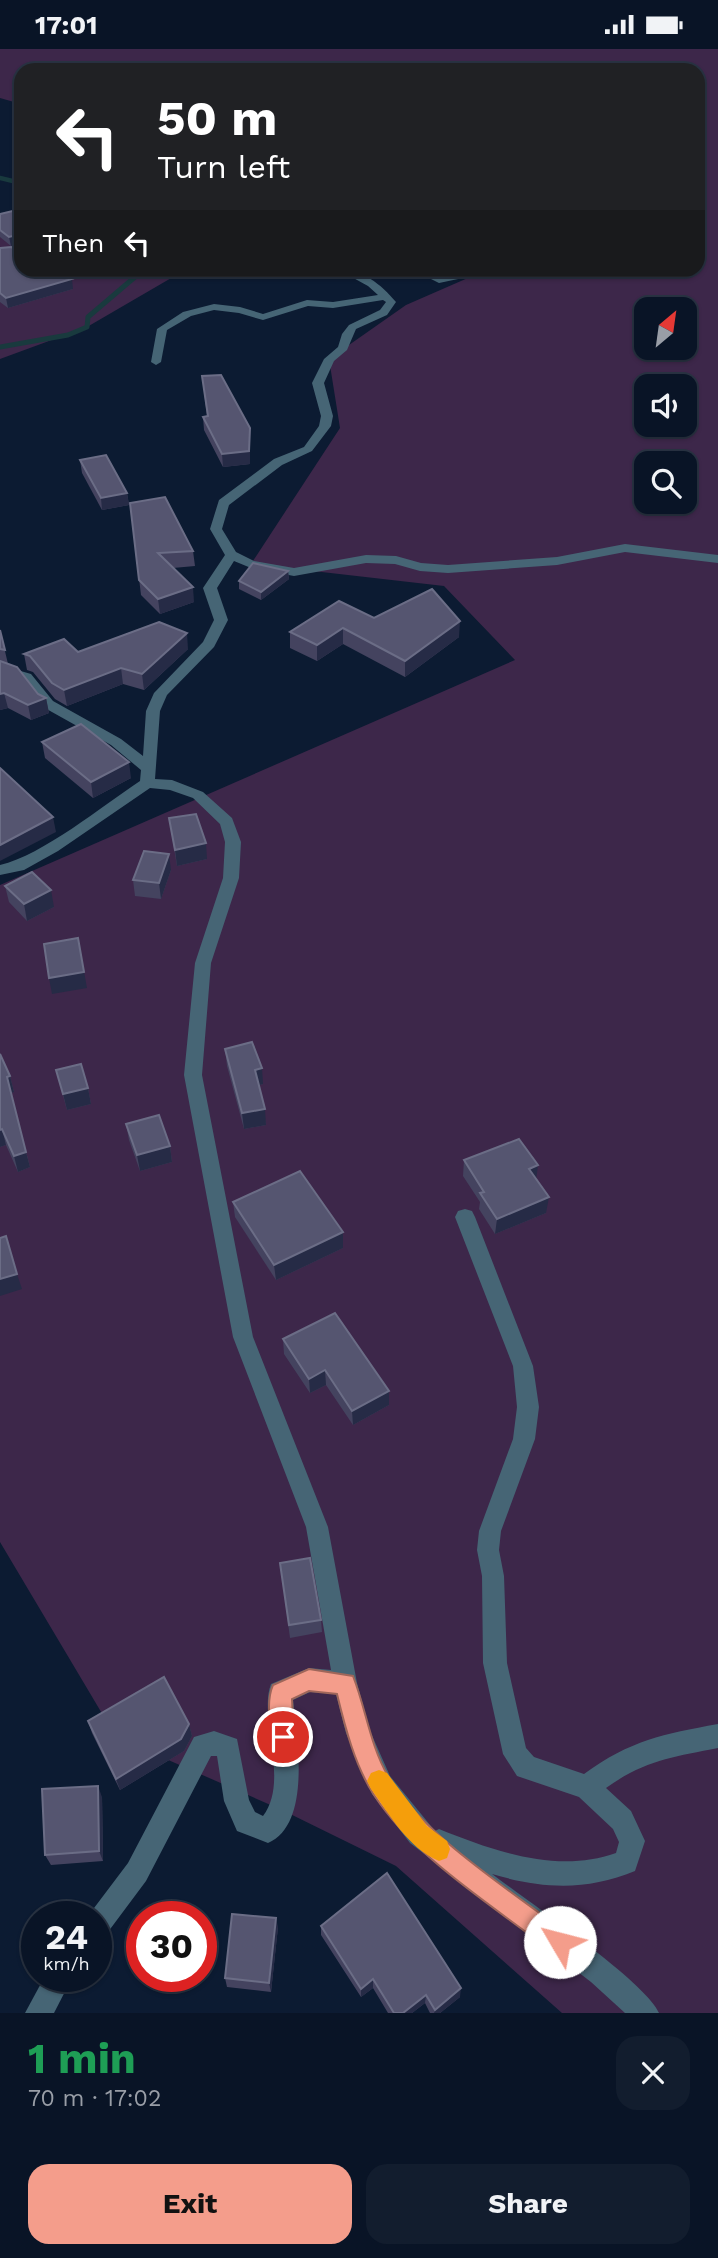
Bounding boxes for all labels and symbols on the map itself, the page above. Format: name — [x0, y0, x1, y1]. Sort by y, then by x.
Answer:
north arrow — [634, 297, 696, 361]
pin — [253, 1707, 313, 1767]
speed limit sign: 30 — [126, 1901, 217, 1992]
position arrow — [523, 1905, 597, 1979]

